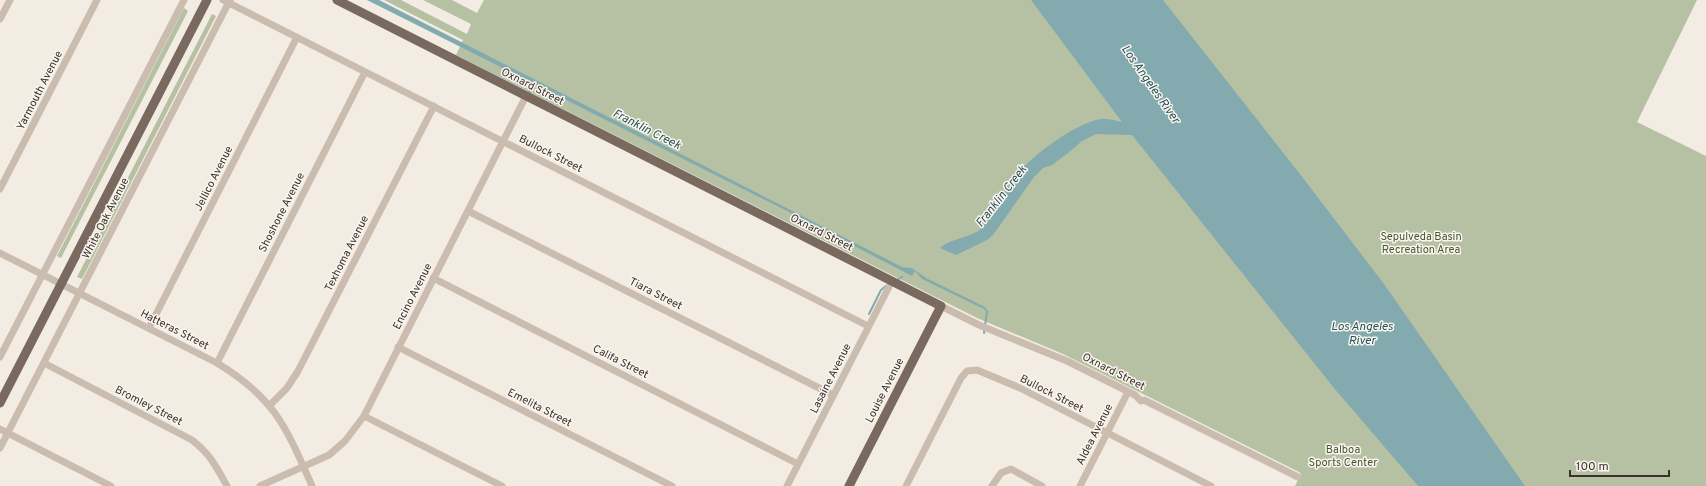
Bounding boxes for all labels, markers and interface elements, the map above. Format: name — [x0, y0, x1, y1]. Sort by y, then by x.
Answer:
water label: Los Angeles River — [1117, 42, 1184, 128]
street label: Yarmouth Avenue — [14, 48, 66, 133]
street label: Oxnard Street — [499, 65, 566, 109]
water label: Franklin Creek — [610, 106, 684, 154]
street label: Bullock Street — [516, 132, 585, 176]
street label: Jellico Avenue — [192, 144, 236, 213]
water label: Franklin Creek — [973, 162, 1032, 231]
street label: Shoshone Avenue — [256, 170, 308, 255]
street label: White Oak Avenue — [79, 175, 132, 261]
street label: Oxnard Street — [788, 211, 855, 255]
street label: Texhoma Avenue — [322, 213, 372, 294]
park label: Sepulveda Basin Recreation Area — [1380, 230, 1462, 257]
street label: Encino Avenue — [390, 261, 436, 332]
street label: Tiara Street — [627, 275, 685, 313]
street label: Hatteras Street — [138, 307, 211, 353]
water label: Los Angeles River — [1331, 319, 1394, 349]
street label: Lasaine Avenue — [807, 341, 855, 416]
street label: Califa Street — [590, 342, 651, 382]
street label: Oxnard Street — [1080, 350, 1147, 394]
street label: Louise Avenue — [862, 356, 907, 425]
street label: Bullock Street — [1017, 372, 1086, 416]
street label: Bromley Street — [112, 383, 185, 429]
street label: Emelita Street — [505, 386, 574, 430]
street label: Aldea Avenue — [1073, 401, 1116, 468]
park label: Balboa Sports Center — [1309, 443, 1378, 470]
scale bar — [1570, 452, 1669, 478]
text: 100 m — [1576, 459, 1609, 475]

